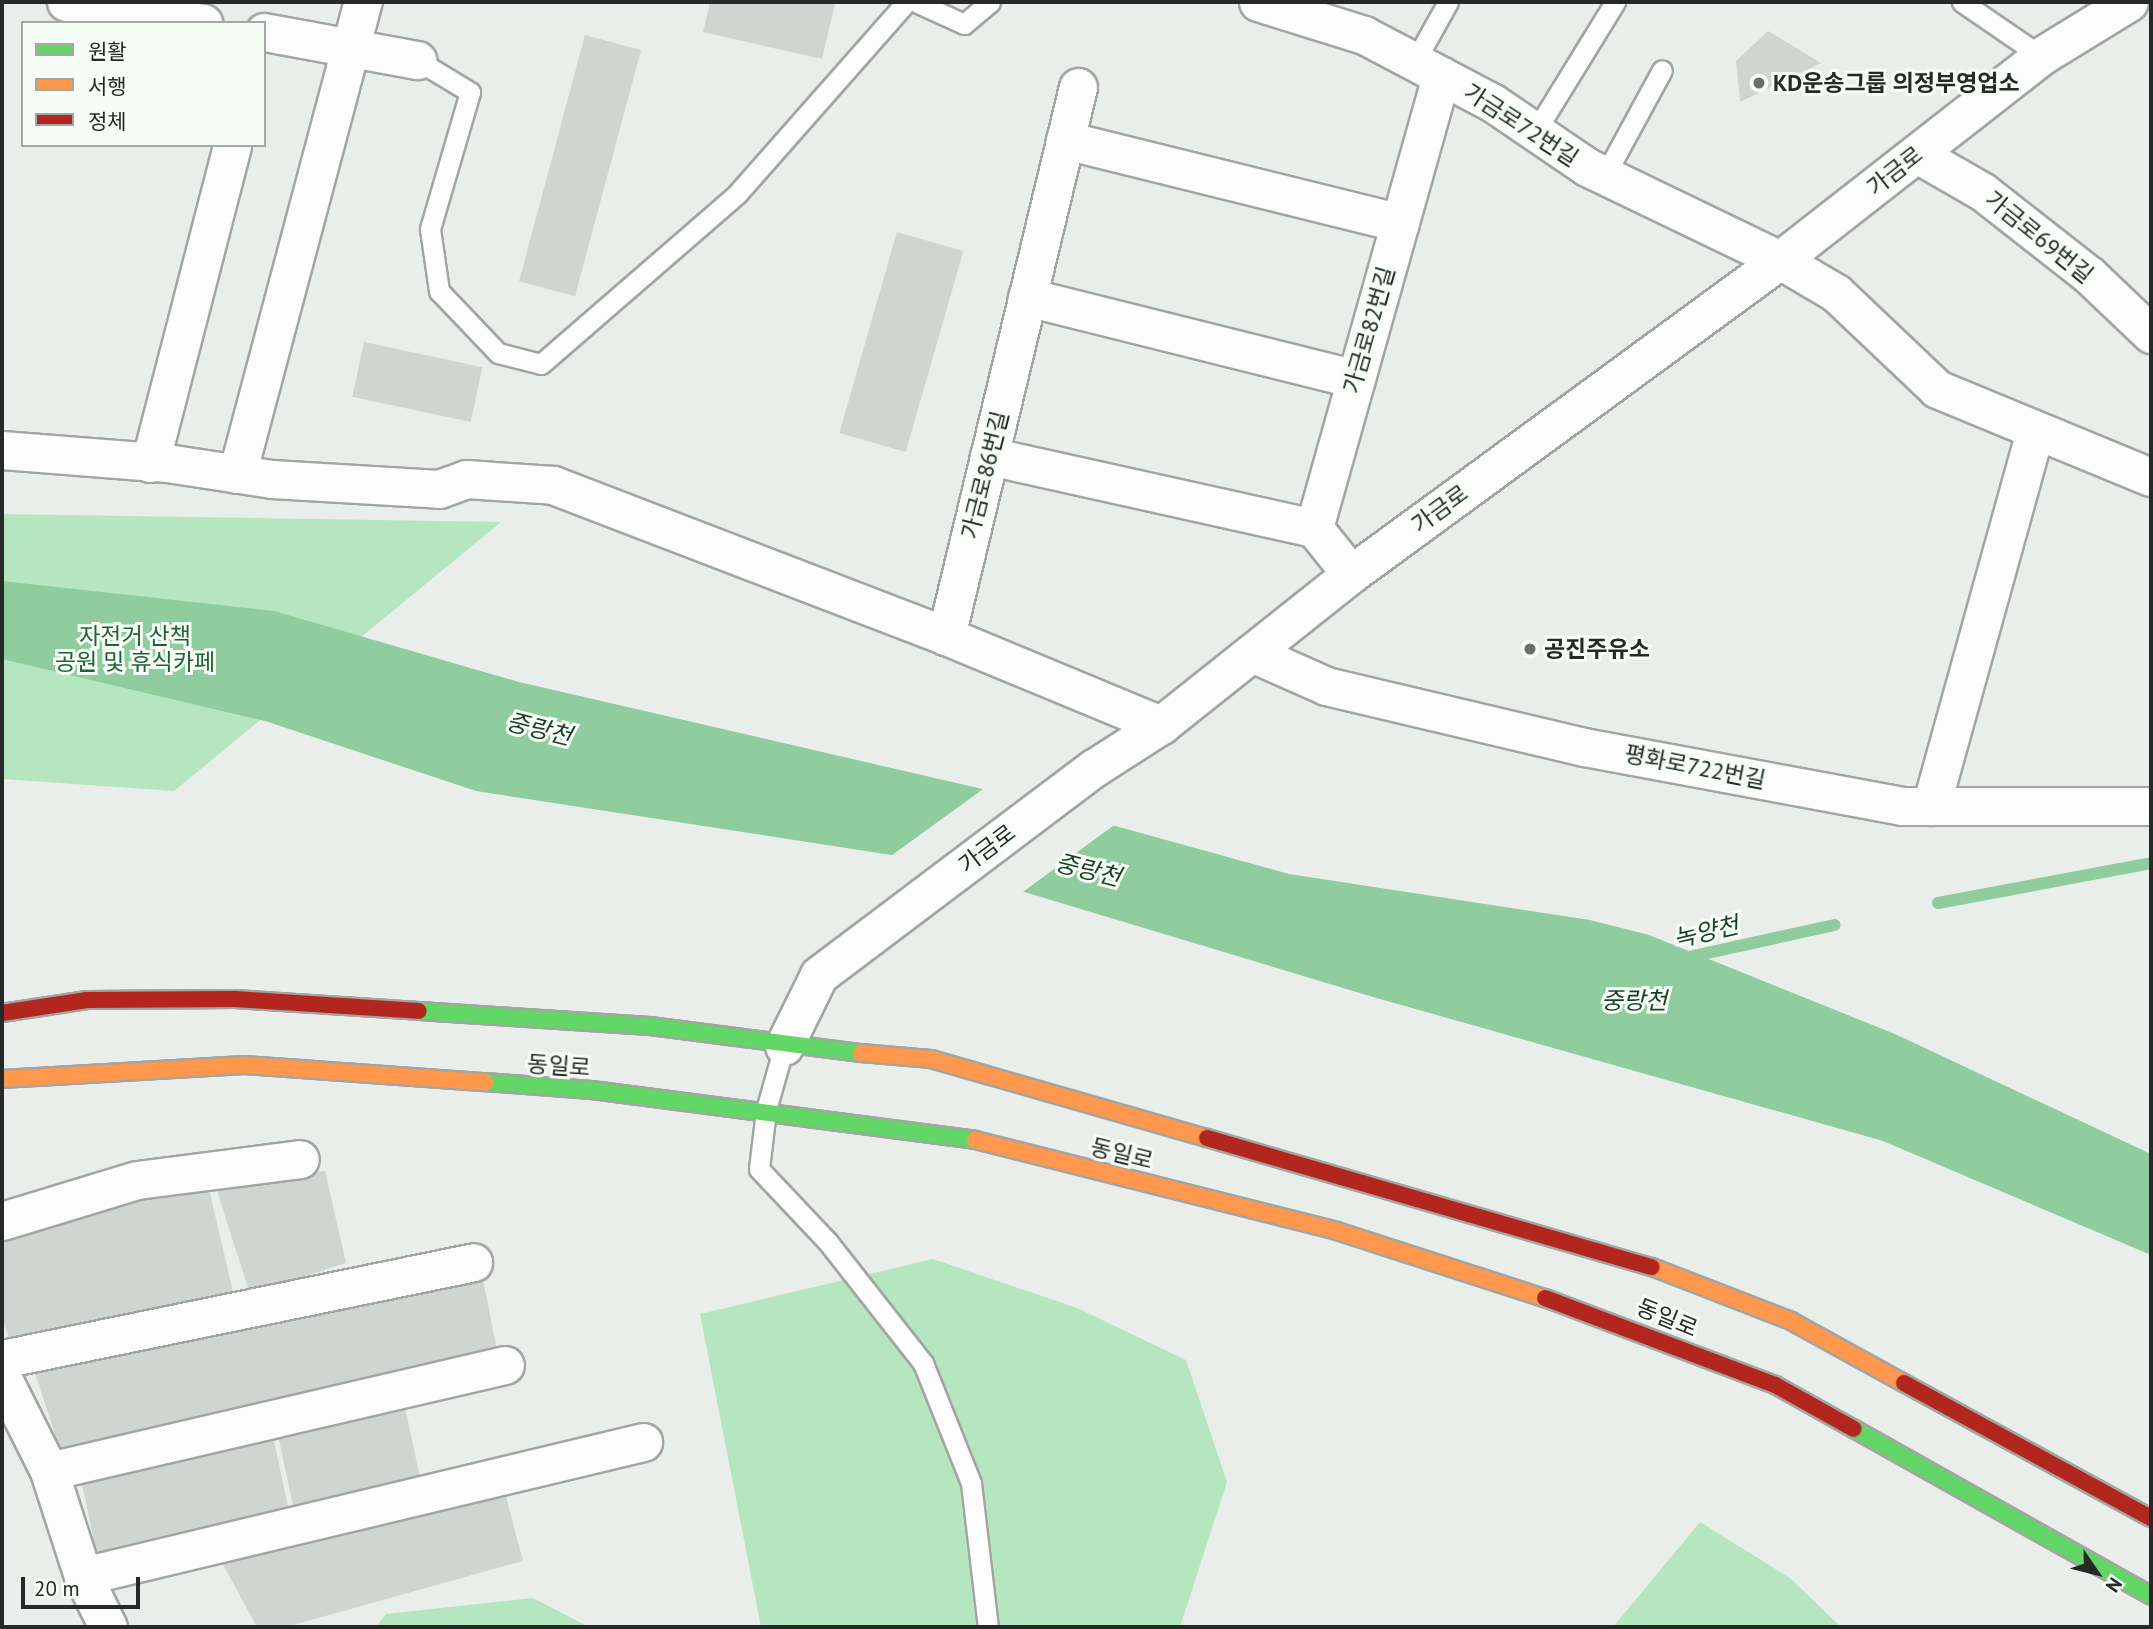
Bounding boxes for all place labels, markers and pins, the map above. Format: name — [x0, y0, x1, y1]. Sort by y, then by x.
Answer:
place label: KD운송그룹 의정부영업소 — [1773, 69, 2020, 97]
marker: KD운송그룹 의정부영업소 — [1751, 75, 1767, 91]
place label: 공진주유소 — [1544, 635, 1650, 663]
marker: 공진주유소 — [1522, 641, 1538, 657]

